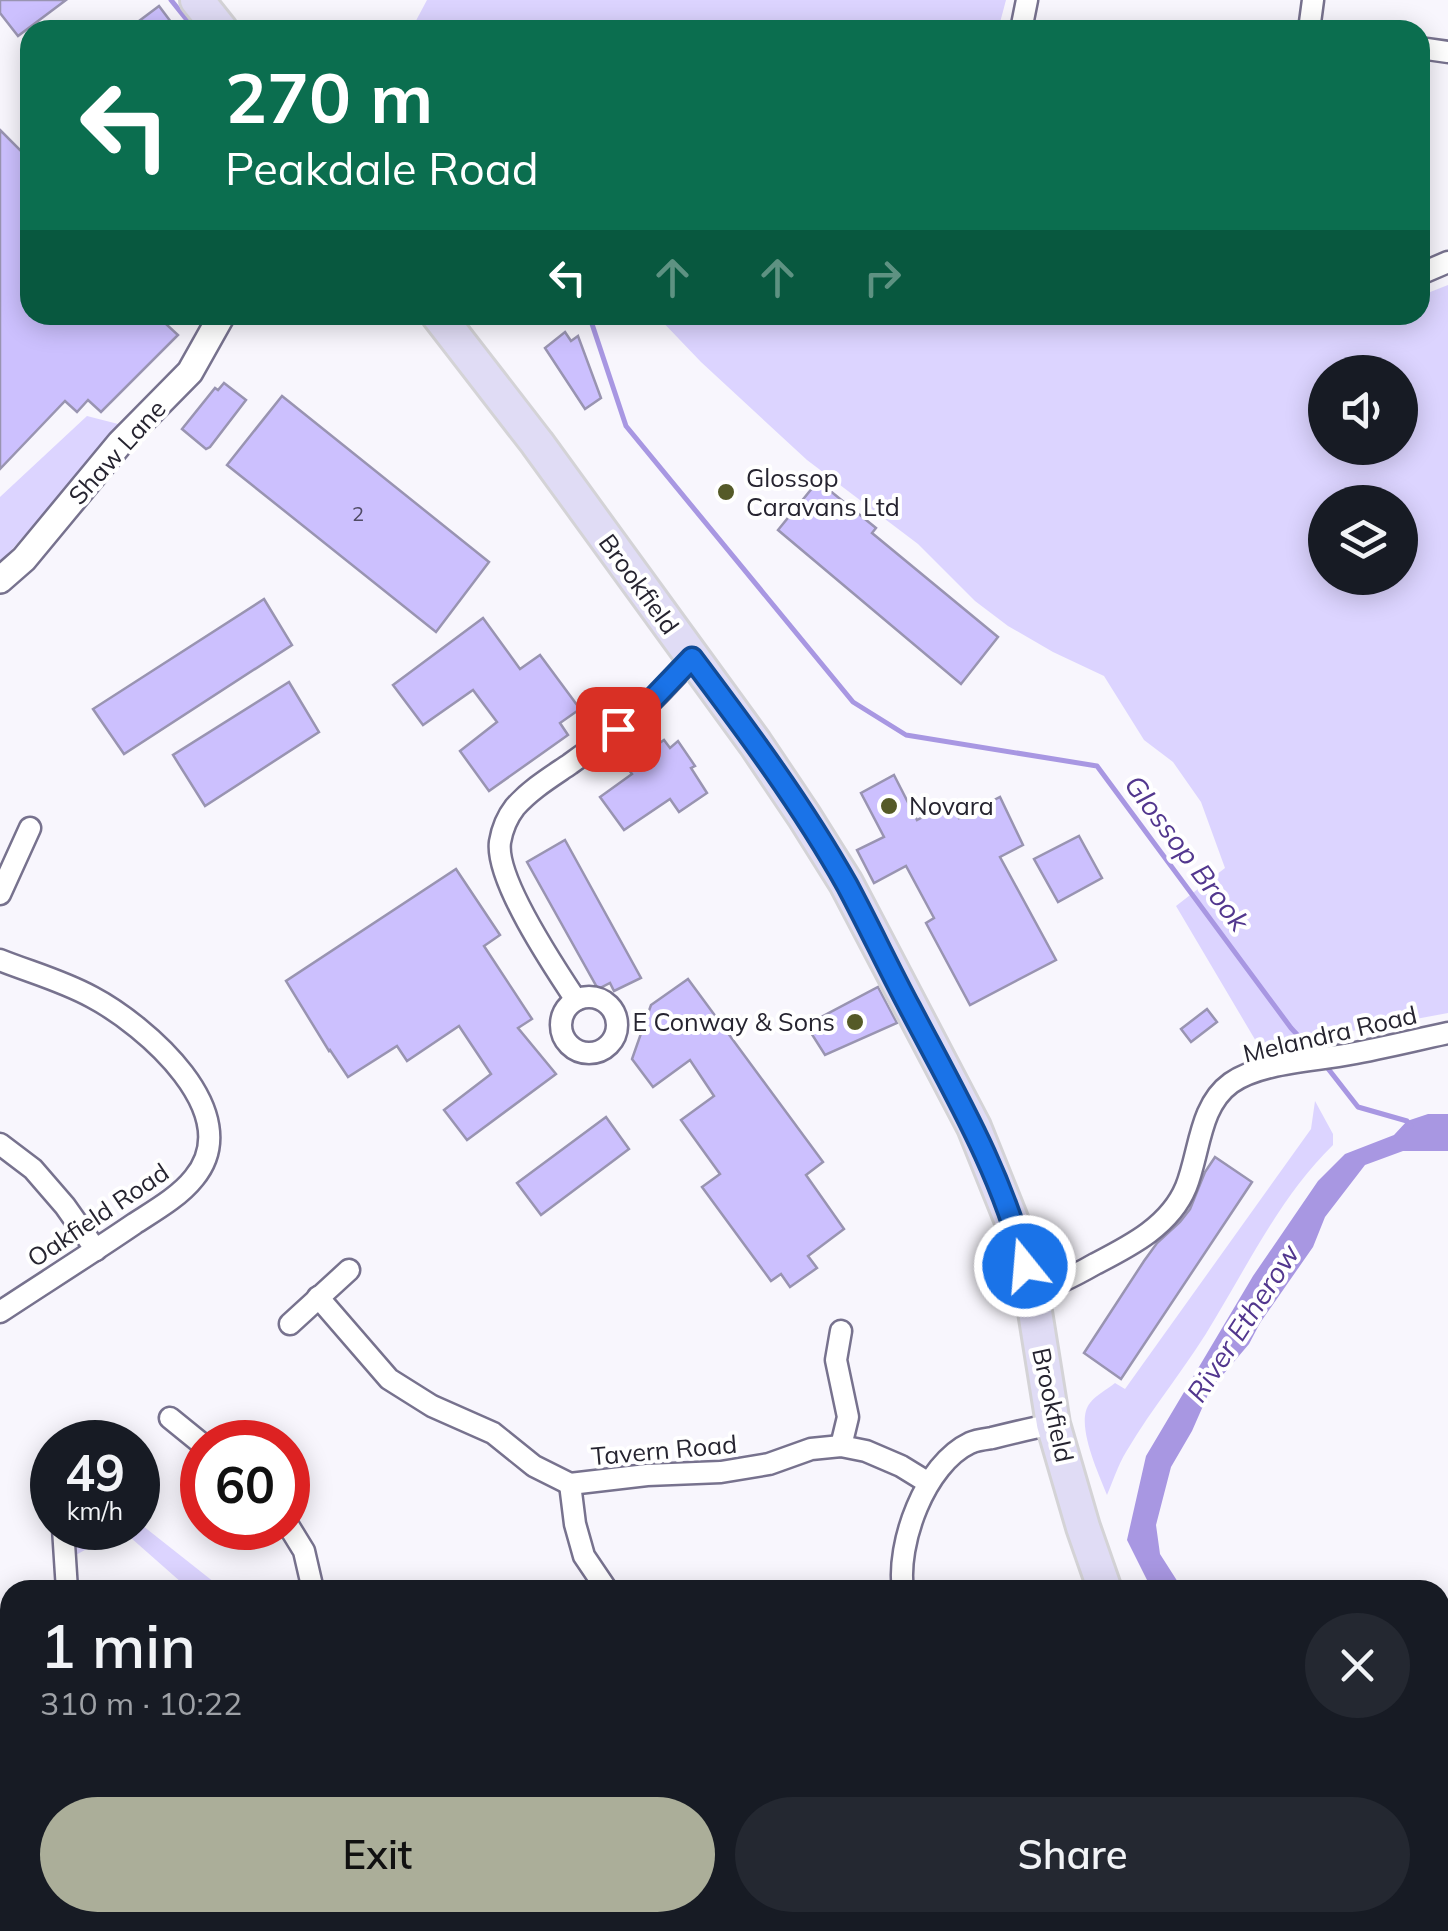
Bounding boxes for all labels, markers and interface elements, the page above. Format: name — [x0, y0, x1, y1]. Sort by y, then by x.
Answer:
text: 270 m — [225, 53, 433, 141]
icon: left — [60, 60, 190, 190]
text: Peakdale Road — [225, 140, 539, 196]
icon: left — [540, 250, 595, 305]
icon: ahead — [645, 250, 700, 305]
icon: ahead — [750, 250, 805, 305]
icon: right — [855, 250, 910, 305]
map controls — [1308, 355, 1418, 595]
button: sound — [1308, 355, 1418, 465]
street label: Shaw Lane — [62, 393, 172, 510]
place label: Glossop Caravans Ltd — [746, 462, 900, 522]
marker: Glossop Caravans Ltd — [715, 481, 737, 503]
button: layers — [1308, 485, 1418, 595]
house number: 2 — [352, 501, 364, 526]
street label: Brookfield — [593, 528, 686, 640]
pin — [576, 687, 661, 772]
icon: arrive — [591, 702, 646, 757]
water label: Glossop Brook — [1117, 768, 1258, 939]
place label: Novara — [909, 790, 994, 821]
marker: Novara — [878, 795, 900, 817]
street label: Melandra Road — [1240, 998, 1420, 1069]
place label: E Conway & Sons — [632, 1006, 835, 1037]
marker: E Conway & Sons — [844, 1011, 866, 1033]
street label: Oakfield Road — [21, 1156, 174, 1273]
position arrow — [973, 1214, 1077, 1318]
water label: River Etherow — [1179, 1237, 1307, 1408]
street label: Brookfield — [1026, 1345, 1081, 1465]
speed limit sign: 60 — [180, 1420, 310, 1550]
street label: Tavern Road — [590, 1428, 738, 1471]
text: 49 — [65, 1441, 125, 1504]
text: km/h — [67, 1495, 123, 1526]
text: 1 min — [40, 1608, 196, 1683]
button: close — [1305, 1613, 1410, 1718]
text: 310 m · 10:22 — [40, 1683, 242, 1723]
button: Exit — [40, 1797, 715, 1912]
button: Share — [735, 1797, 1410, 1912]

